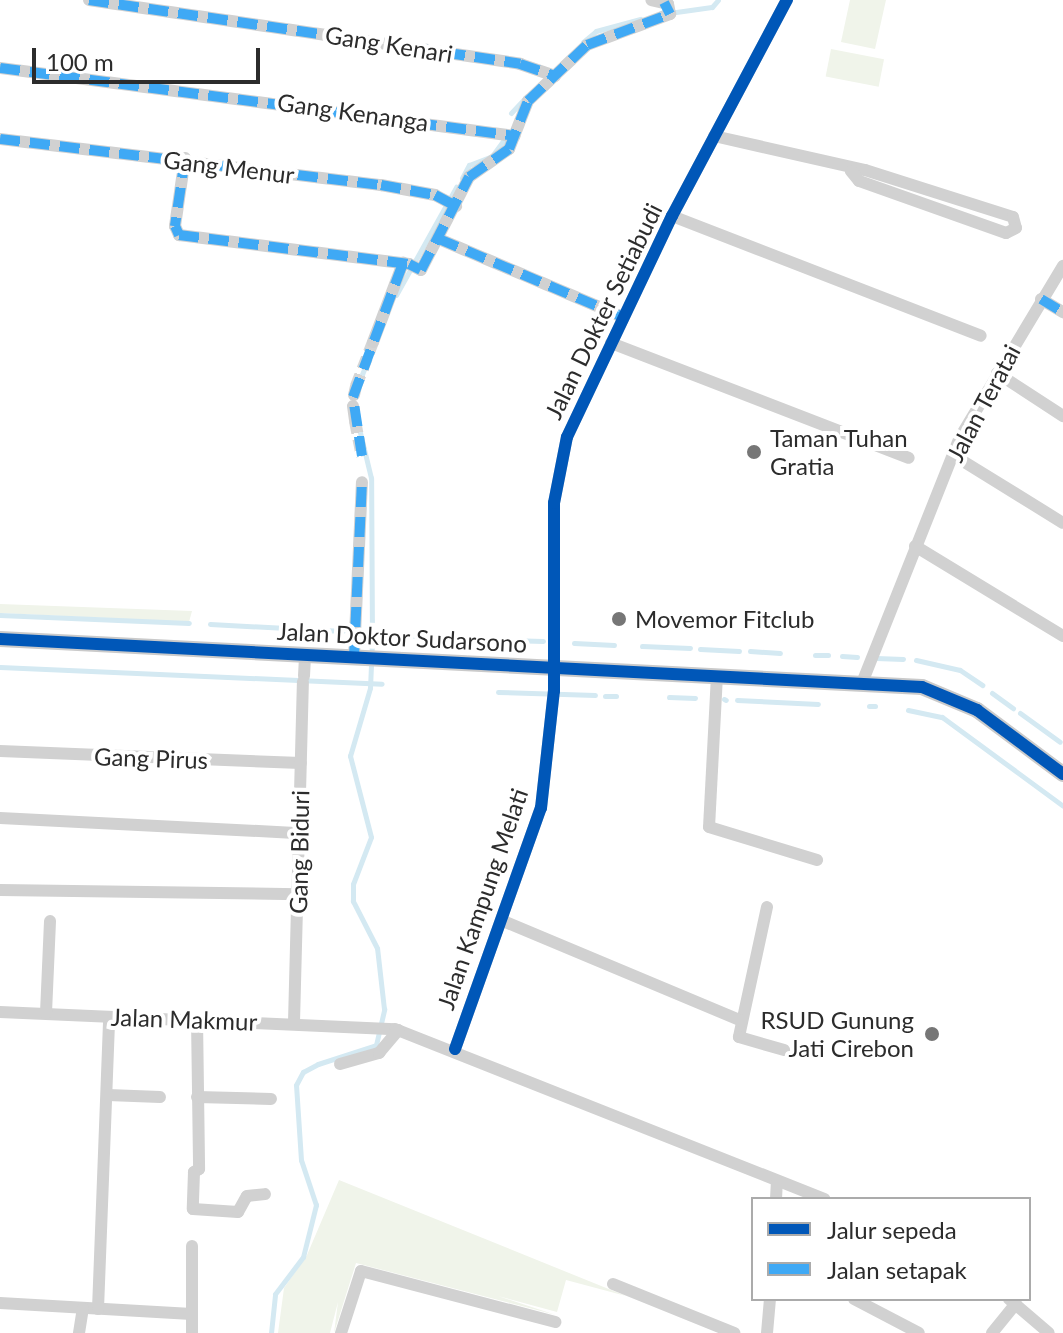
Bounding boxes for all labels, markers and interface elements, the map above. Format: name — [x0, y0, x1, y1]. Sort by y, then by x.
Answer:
street label: Gang Kenari — [323, 20, 455, 68]
scale bar — [36, 32, 264, 82]
text: 100 m — [46, 47, 114, 76]
street label: Gang Kenanga — [276, 87, 430, 137]
street label: Gang Menur — [162, 145, 296, 189]
street label: Jalan Dokter Setiabudi — [538, 198, 668, 424]
street label: Jalan Teratai — [940, 339, 1026, 467]
place label: Taman Tuhan Gratia — [770, 424, 908, 480]
marker: Taman Tuhan Gratia — [745, 443, 763, 461]
place label: Movemor Fitclub — [635, 605, 815, 633]
marker: Movemor Fitclub — [610, 610, 628, 628]
street label: Jalan Doktor Sudarsono — [276, 616, 528, 658]
street label: Gang Pirus — [94, 742, 208, 774]
street label: Jalan Kampung Melati — [431, 785, 533, 1013]
street label: Gang Biduri — [284, 790, 314, 914]
street label: Jalan Makmur — [110, 1002, 258, 1036]
place label: RSUD Gunung Jati Cirebon — [761, 1006, 914, 1062]
marker: RSUD Gunung Jati Cirebon — [921, 1023, 943, 1045]
legend — [751, 1197, 1031, 1301]
text: Jalur sepeda — [827, 1215, 957, 1244]
text: Jalan setapak — [827, 1255, 967, 1284]

